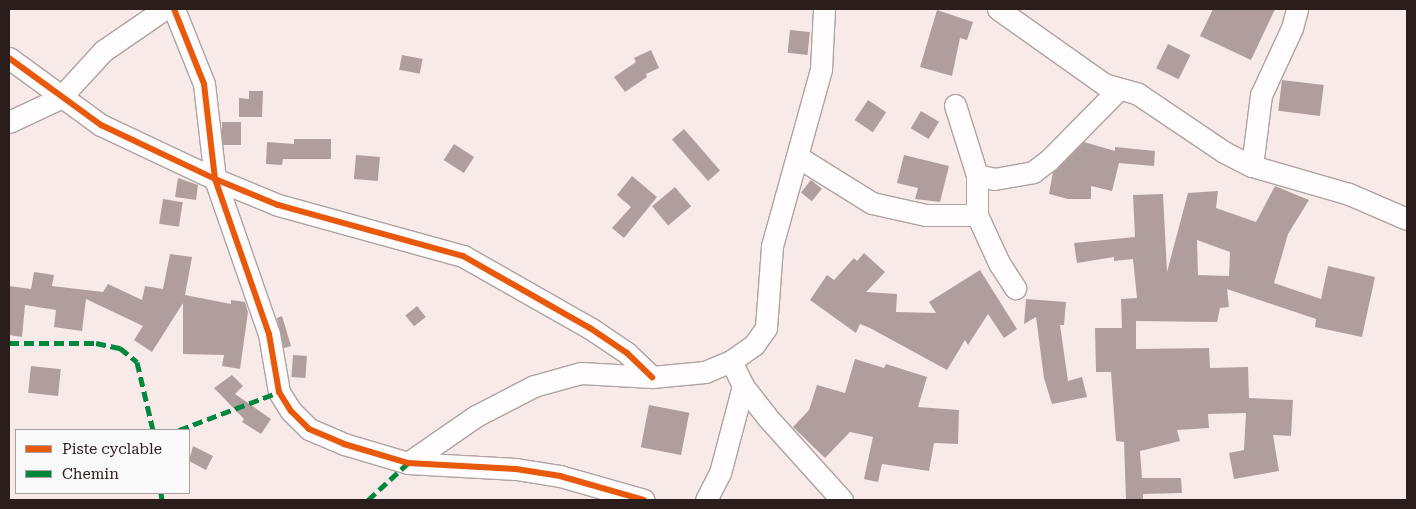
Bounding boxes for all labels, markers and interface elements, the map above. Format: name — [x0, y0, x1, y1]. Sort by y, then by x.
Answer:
legend — [15, 429, 190, 494]
text: Piste cyclable — [62, 440, 162, 458]
text: Chemin — [62, 465, 119, 483]

